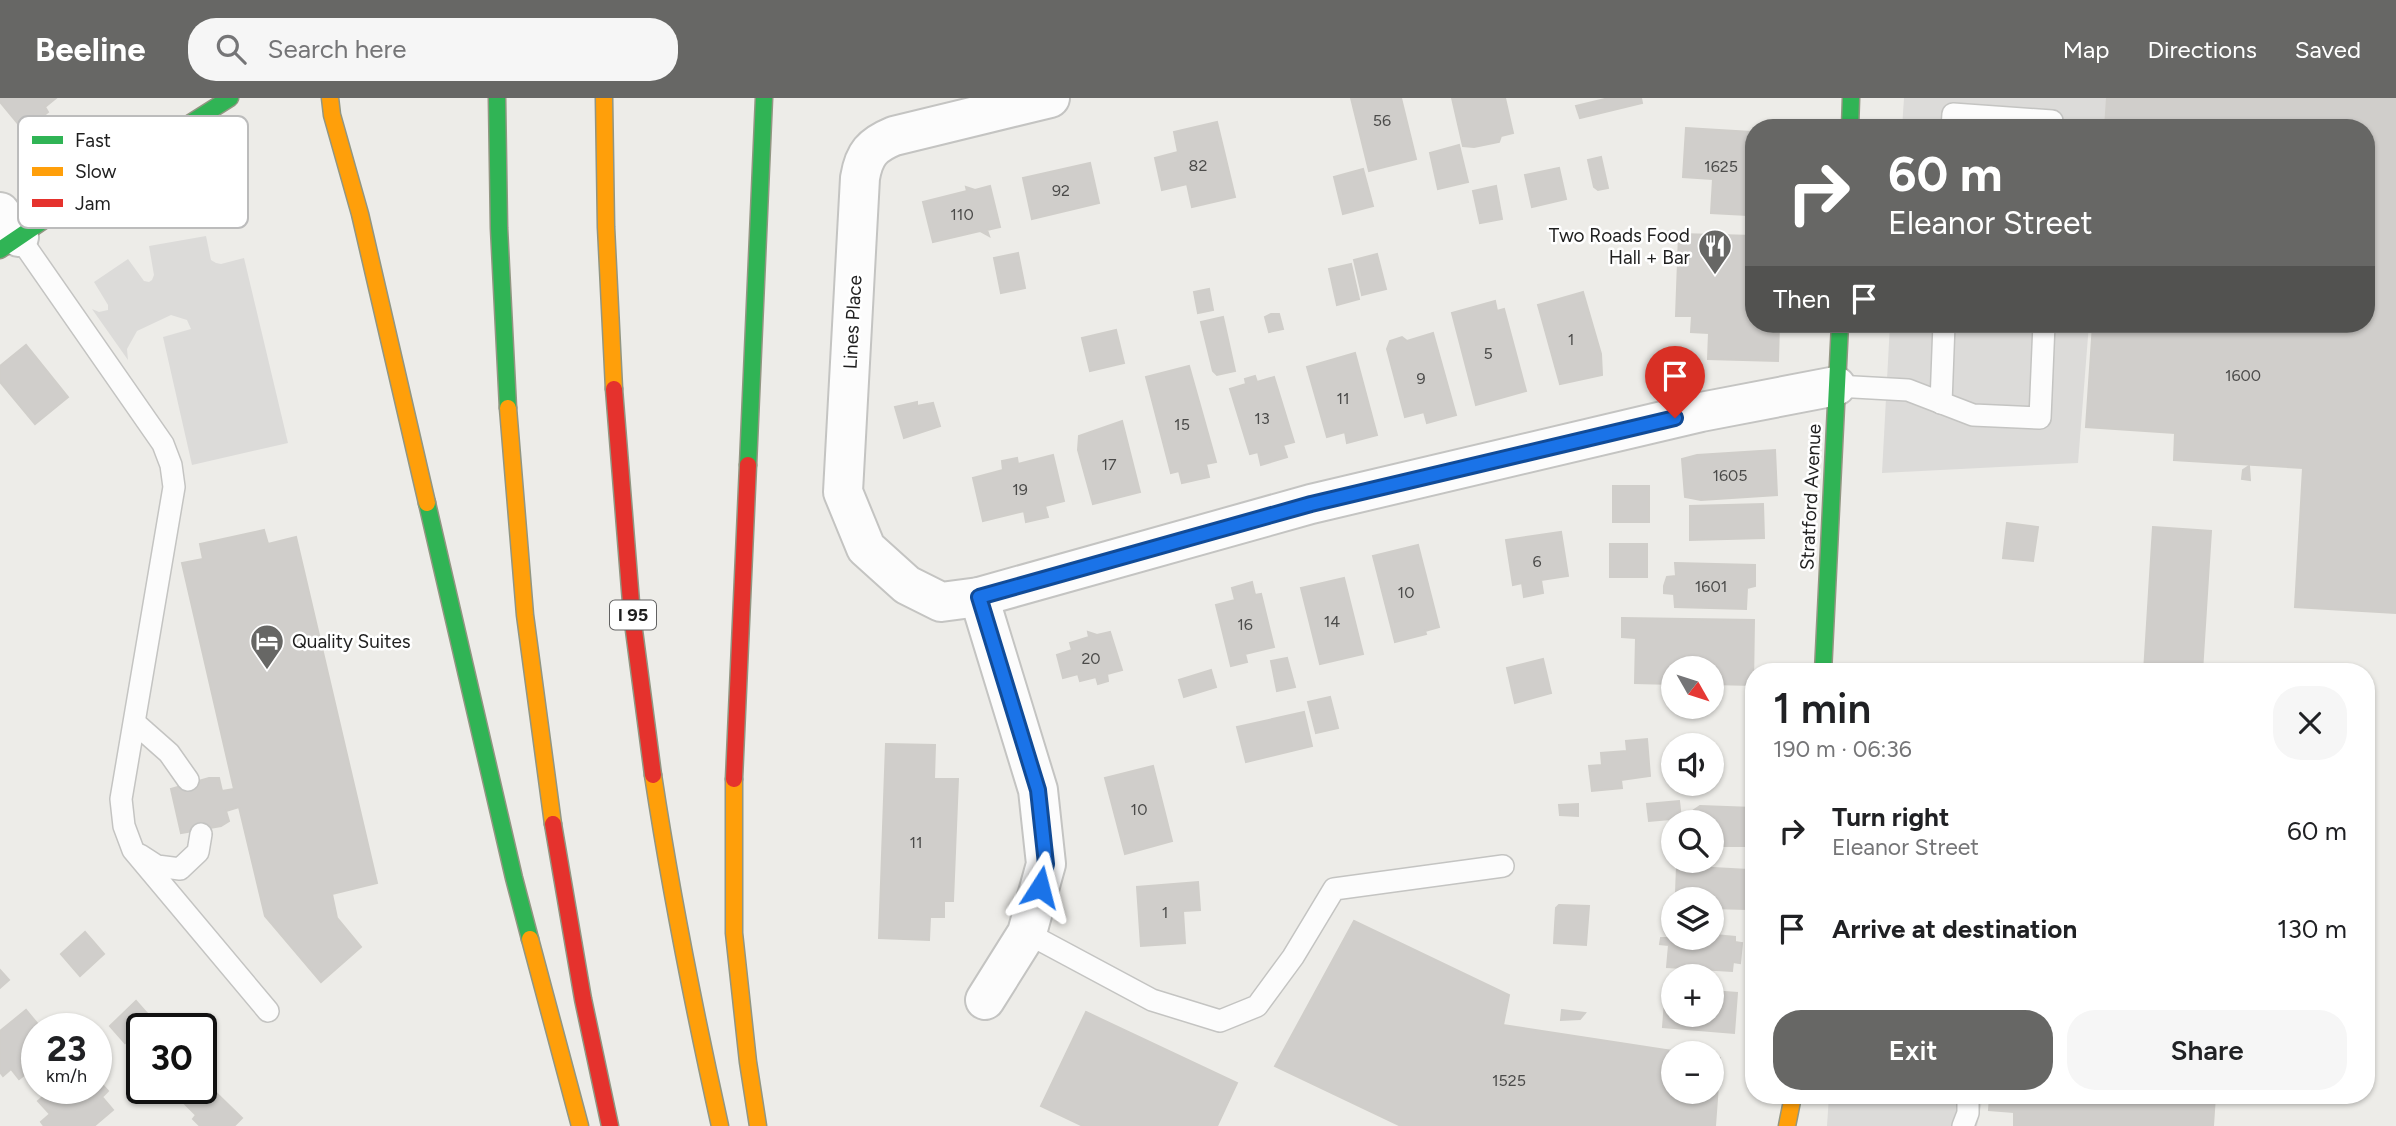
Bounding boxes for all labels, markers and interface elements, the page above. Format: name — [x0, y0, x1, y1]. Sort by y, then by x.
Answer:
search box — [188, 18, 678, 81]
text: Beeline — [35, 30, 146, 69]
icon: search — [212, 30, 250, 68]
text: Search here — [268, 33, 406, 65]
text: Map — [2063, 35, 2109, 64]
text: Directions — [2147, 35, 2257, 64]
text: Saved — [2295, 35, 2361, 64]
house number: 56 — [1373, 111, 1391, 130]
legend — [18, 116, 248, 228]
text: Fast — [75, 129, 111, 152]
text: 60 m — [1888, 144, 2003, 203]
icon: right — [1773, 147, 1864, 238]
house number: 82 — [1189, 156, 1207, 175]
house number: 1625 — [1704, 157, 1738, 176]
text: Slow — [75, 160, 117, 183]
house number: 92 — [1052, 181, 1070, 200]
text: Jam — [75, 192, 111, 215]
text: Eleanor Street — [1888, 204, 2093, 242]
house number: 110 — [950, 205, 974, 224]
place label: Two Roads Food Hall + Bar — [1549, 224, 1691, 269]
restaurant icon: Two Roads Food Hall + Bar — [1696, 227, 1734, 276]
street label: Lines Place — [839, 274, 866, 370]
icon: arrive — [1845, 280, 1883, 318]
text: Then — [1773, 283, 1831, 315]
house number: 1 — [1568, 330, 1574, 349]
house number: 5 — [1483, 344, 1493, 363]
pin — [1645, 346, 1705, 418]
icon: arrive — [1656, 357, 1694, 395]
house number: 1600 — [2225, 366, 2261, 385]
house number: 9 — [1416, 369, 1426, 388]
house number: 11 — [1336, 389, 1350, 408]
house number: 13 — [1254, 409, 1270, 428]
house number: 15 — [1174, 415, 1190, 434]
street label: Stratford Avenue — [1795, 423, 1826, 571]
house number: 17 — [1101, 455, 1117, 474]
house number: 1605 — [1712, 466, 1748, 485]
house number: 19 — [1012, 480, 1028, 499]
house number: 6 — [1532, 552, 1542, 571]
house number: 1601 — [1695, 577, 1727, 596]
house number: 10 — [1398, 583, 1414, 602]
road number: I 95 — [610, 601, 656, 630]
house number: 14 — [1324, 612, 1340, 631]
house number: 16 — [1237, 615, 1253, 634]
hotel icon: Quality Suites — [248, 622, 286, 671]
place label: Quality Suites — [292, 630, 411, 653]
house number: 20 — [1081, 649, 1101, 668]
north arrow — [1661, 656, 1724, 719]
map controls — [1661, 656, 1724, 1104]
text: 1 min — [1773, 683, 1871, 734]
button: close — [2273, 686, 2347, 760]
button: sound — [1661, 733, 1724, 796]
text: 190 m · 06:36 — [1773, 735, 1912, 763]
house number: 10 — [1131, 800, 1147, 819]
text: Turn right — [1832, 801, 1949, 833]
button: search — [1661, 810, 1724, 873]
icon: right — [1773, 812, 1811, 850]
text: 60 m — [2287, 815, 2347, 847]
house number: 11 — [909, 833, 923, 852]
text: Eleanor Street — [1832, 833, 1979, 861]
position arrow — [1003, 850, 1077, 924]
button: layers — [1661, 887, 1724, 950]
house number: 1 — [1162, 903, 1168, 922]
icon: arrive — [1773, 910, 1811, 948]
text: Arrive at destination — [1832, 913, 2077, 945]
text: 130 m — [2277, 913, 2347, 945]
button: + — [1661, 964, 1724, 1027]
button: Exit — [1773, 1010, 2053, 1090]
button: Share — [2067, 1010, 2347, 1090]
speed limit sign: 30 — [126, 1013, 217, 1104]
text: 23 — [47, 1028, 86, 1070]
button: − — [1661, 1041, 1724, 1104]
text: km/h — [46, 1065, 87, 1087]
house number: 1525 — [1492, 1071, 1526, 1090]

